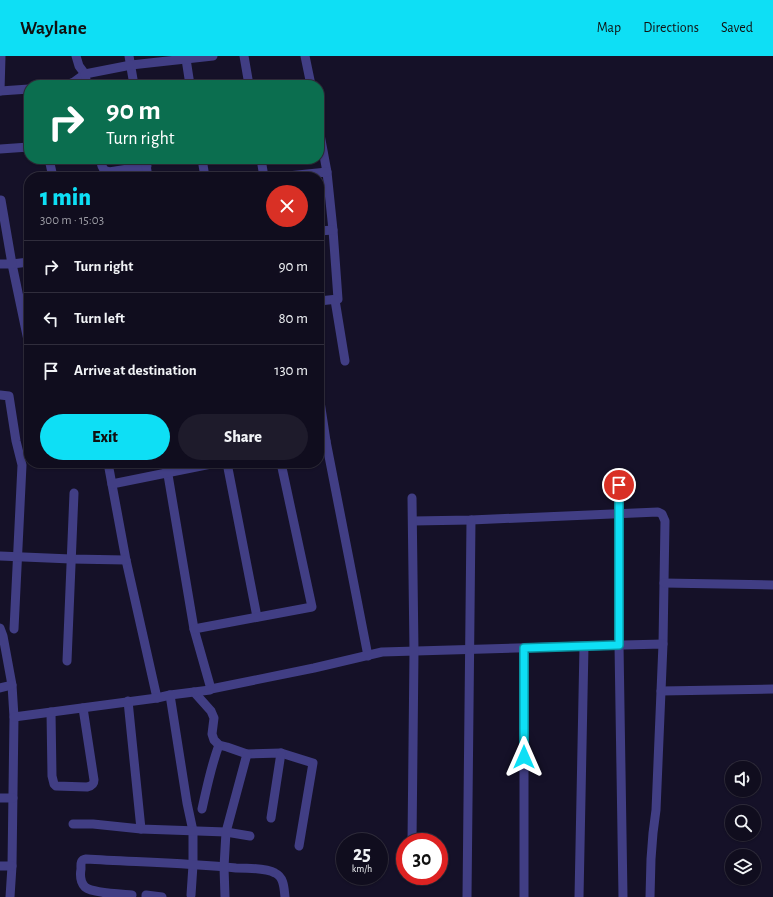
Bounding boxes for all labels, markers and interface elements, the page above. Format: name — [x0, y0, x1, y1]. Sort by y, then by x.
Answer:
text: Waylane — [20, 19, 87, 38]
text: Map — [597, 21, 621, 35]
text: Directions — [643, 21, 699, 35]
text: Saved — [721, 21, 753, 35]
icon: right — [40, 96, 92, 148]
text: 90 m — [106, 97, 161, 125]
text: Turn right — [106, 130, 175, 148]
button: close — [266, 185, 308, 227]
text: 1 min — [40, 186, 91, 210]
text: 300 m · 15:03 — [40, 214, 104, 227]
icon: right — [40, 256, 62, 278]
text: Turn right — [74, 259, 133, 274]
text: 90 m — [279, 259, 308, 274]
icon: left — [40, 308, 62, 330]
text: Turn left — [74, 311, 125, 326]
text: 80 m — [278, 311, 308, 326]
icon: arrive — [40, 360, 62, 382]
text: Arrive at destination — [74, 363, 197, 378]
text: 130 m — [274, 363, 308, 378]
button: Exit — [40, 414, 170, 460]
button: Share — [178, 414, 308, 460]
pin — [602, 468, 636, 502]
icon: arrive — [608, 474, 630, 496]
position arrow — [503, 736, 545, 778]
map controls — [725, 761, 761, 885]
button: sound — [725, 761, 761, 797]
button: search — [725, 805, 761, 841]
speed limit sign: 30 — [396, 833, 448, 885]
text: 25 — [353, 844, 371, 864]
button: layers — [725, 849, 761, 885]
text: km/h — [352, 864, 372, 874]

